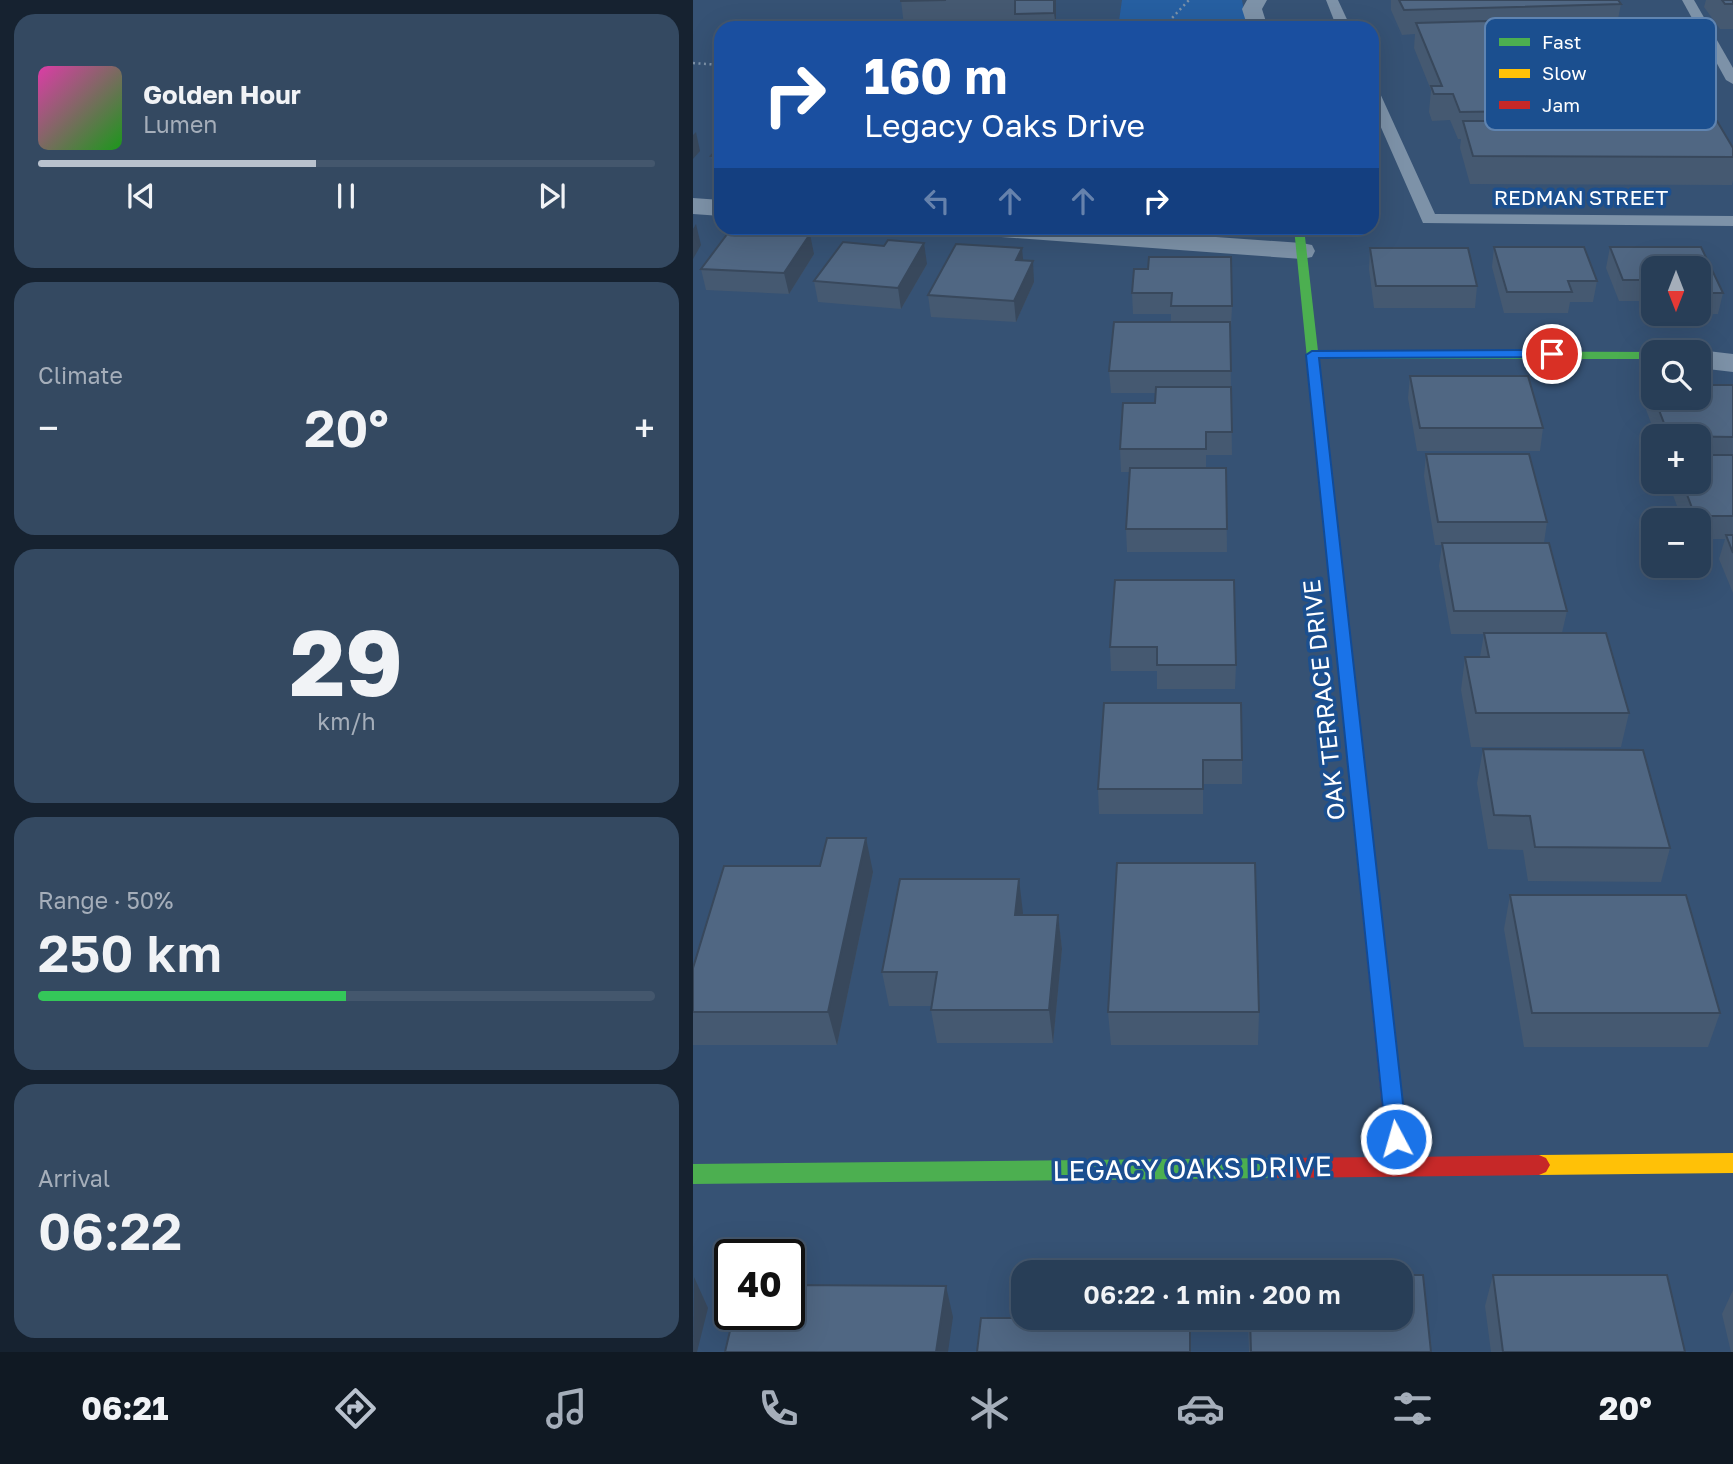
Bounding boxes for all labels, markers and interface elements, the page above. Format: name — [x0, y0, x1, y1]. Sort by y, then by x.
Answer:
legend — [1485, 18, 1716, 130]
text: Fast — [1542, 30, 1581, 53]
text: 160 m — [864, 46, 1007, 105]
icon: right — [749, 49, 840, 140]
text: Slow — [1542, 61, 1587, 84]
text: Golden Hour — [143, 79, 301, 110]
text: Jam — [1542, 93, 1580, 116]
text: Legacy Oaks Drive — [864, 106, 1145, 144]
text: Lumen — [143, 110, 217, 138]
icon: previous — [122, 177, 160, 215]
icon: pause — [327, 177, 365, 215]
icon: next — [533, 177, 571, 215]
icon: left — [918, 182, 956, 220]
icon: ahead — [991, 182, 1029, 220]
icon: ahead — [1064, 182, 1102, 220]
icon: right — [1137, 182, 1175, 220]
street label: REDMAN STREET — [1494, 184, 1668, 210]
north arrow — [1641, 256, 1711, 326]
map controls — [1641, 256, 1711, 578]
pin — [1522, 324, 1582, 384]
icon: arrive — [1533, 335, 1571, 373]
button: search — [1641, 340, 1711, 410]
text: Climate — [38, 361, 123, 389]
text: 20° — [304, 396, 389, 458]
text: − — [38, 405, 59, 450]
text: + — [634, 405, 655, 450]
button: + — [1641, 424, 1711, 494]
button: − — [1641, 508, 1711, 578]
street label: OAK TERRACE DRIVE — [1296, 578, 1350, 822]
text: 29 — [290, 607, 403, 716]
text: km/h — [317, 707, 376, 735]
text: Range · 50% — [38, 886, 173, 914]
text: 250 km — [38, 921, 222, 983]
position arrow — [1359, 1102, 1433, 1176]
street label: LEGACY OAKS DRIVE — [1052, 1149, 1332, 1187]
text: Arrival — [38, 1164, 110, 1192]
text: 06:22 — [38, 1199, 182, 1261]
speed limit sign: 40 — [714, 1239, 805, 1330]
text: 06:22 · 1 min · 200 m — [1083, 1279, 1341, 1310]
icon: directions — [331, 1384, 380, 1433]
icon: music — [542, 1384, 591, 1433]
icon: phone — [754, 1384, 803, 1433]
icon: climate — [965, 1384, 1014, 1433]
icon: car — [1176, 1384, 1225, 1433]
icon: filters — [1388, 1384, 1437, 1433]
text: 06:21 — [81, 1389, 169, 1427]
text: 20° — [1599, 1389, 1652, 1427]

